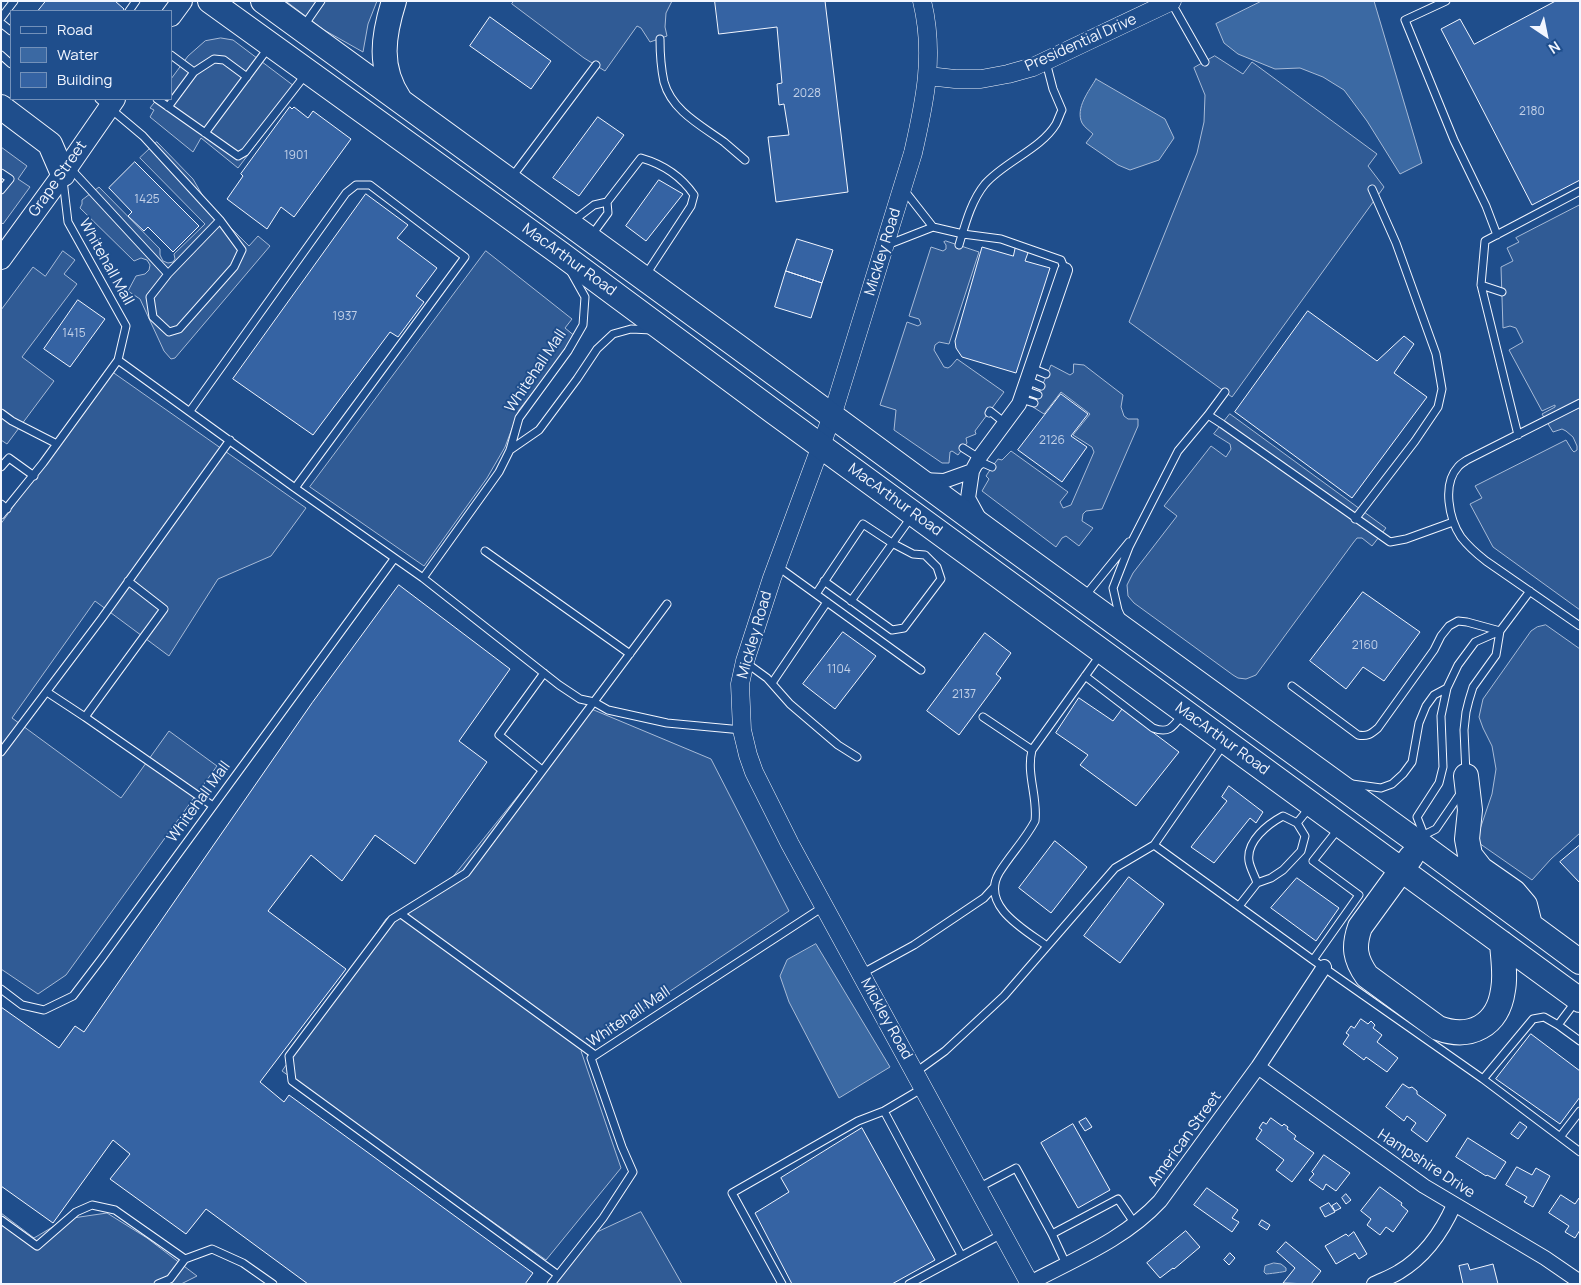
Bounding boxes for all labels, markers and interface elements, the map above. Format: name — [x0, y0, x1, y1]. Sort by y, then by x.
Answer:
legend — [10, 10, 172, 100]
street label: Presidential Drive — [1022, 10, 1140, 76]
north arrow — [1521, 10, 1571, 60]
text: Road — [57, 19, 93, 40]
text: N — [1545, 37, 1564, 59]
text: Water — [57, 44, 99, 65]
text: Building — [57, 69, 112, 90]
house number: 2028 — [793, 87, 821, 101]
house number: 2180 — [1519, 105, 1545, 119]
street label: Grape Street — [25, 138, 91, 220]
house number: 1901 — [284, 149, 308, 163]
house number: 1425 — [134, 193, 160, 207]
street label: Mickley Road — [861, 206, 905, 298]
street label: Whitehall Mall — [75, 216, 137, 308]
street label: MacArthur Road — [518, 220, 620, 300]
house number: 1937 — [333, 310, 357, 324]
street label: Whitehall Mall — [502, 326, 570, 416]
house number: 1415 — [62, 327, 86, 341]
house number: 2126 — [1039, 434, 1065, 448]
street label: MacArthur Road — [844, 460, 946, 540]
street label: Mickley Road — [734, 589, 776, 681]
house number: 2160 — [1352, 639, 1378, 653]
house number: 1104 — [827, 663, 851, 677]
house number: 2137 — [952, 688, 976, 702]
street label: MacArthur Road — [1171, 699, 1273, 779]
street label: Whitehall Mall — [163, 758, 235, 846]
street label: Mickley Road — [856, 975, 916, 1063]
street label: Whitehall Mall — [584, 983, 674, 1051]
street label: American Street — [1145, 1088, 1225, 1190]
street label: Hampshire Drive — [1374, 1126, 1478, 1202]

